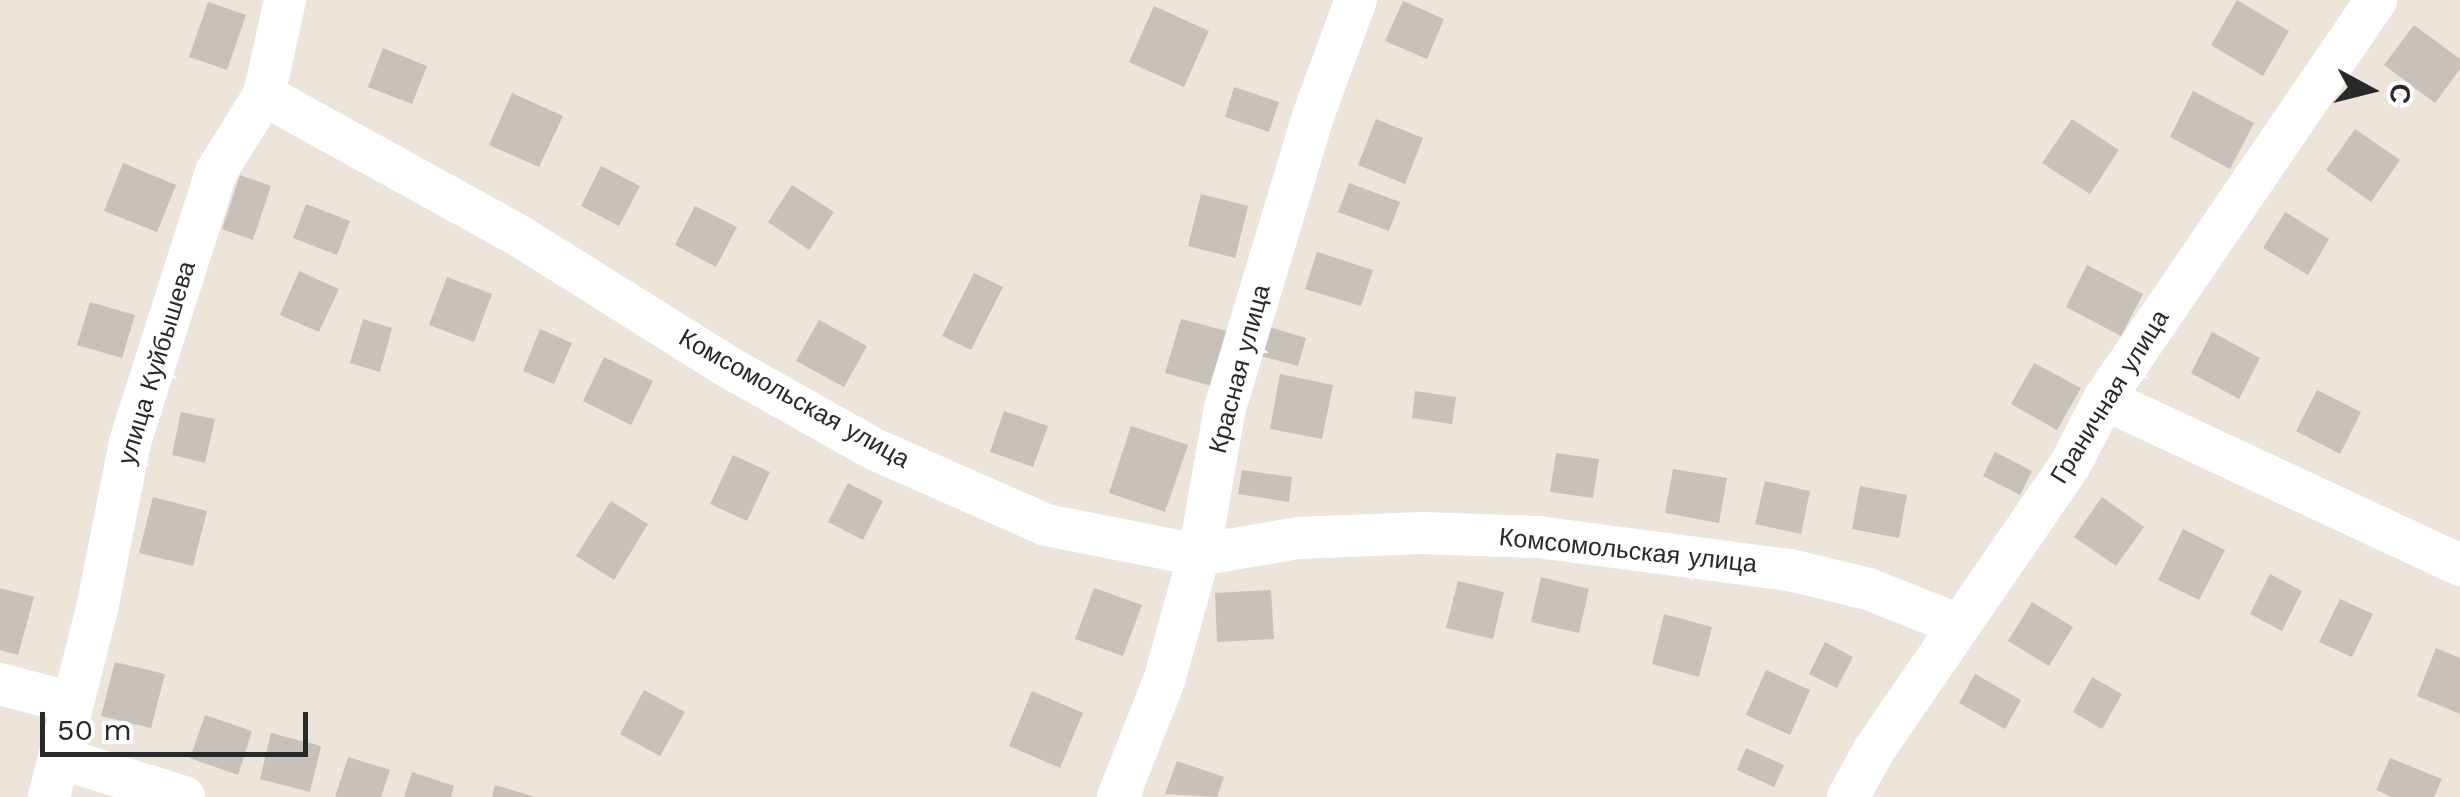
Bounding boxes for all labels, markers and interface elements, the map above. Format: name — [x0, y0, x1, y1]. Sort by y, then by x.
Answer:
north arrow — [2320, 40, 2420, 140]
text: С — [2383, 82, 2418, 106]
street label: улица Куйбышева — [112, 258, 202, 468]
street label: Красная улица — [1203, 281, 1277, 457]
street label: Граничная улица — [2044, 305, 2176, 489]
street label: Комсомольская улица — [673, 323, 915, 475]
street label: Комсомольская улица — [1498, 523, 1758, 579]
scale bar — [45, 692, 312, 754]
text: 50 m — [57, 712, 132, 747]

